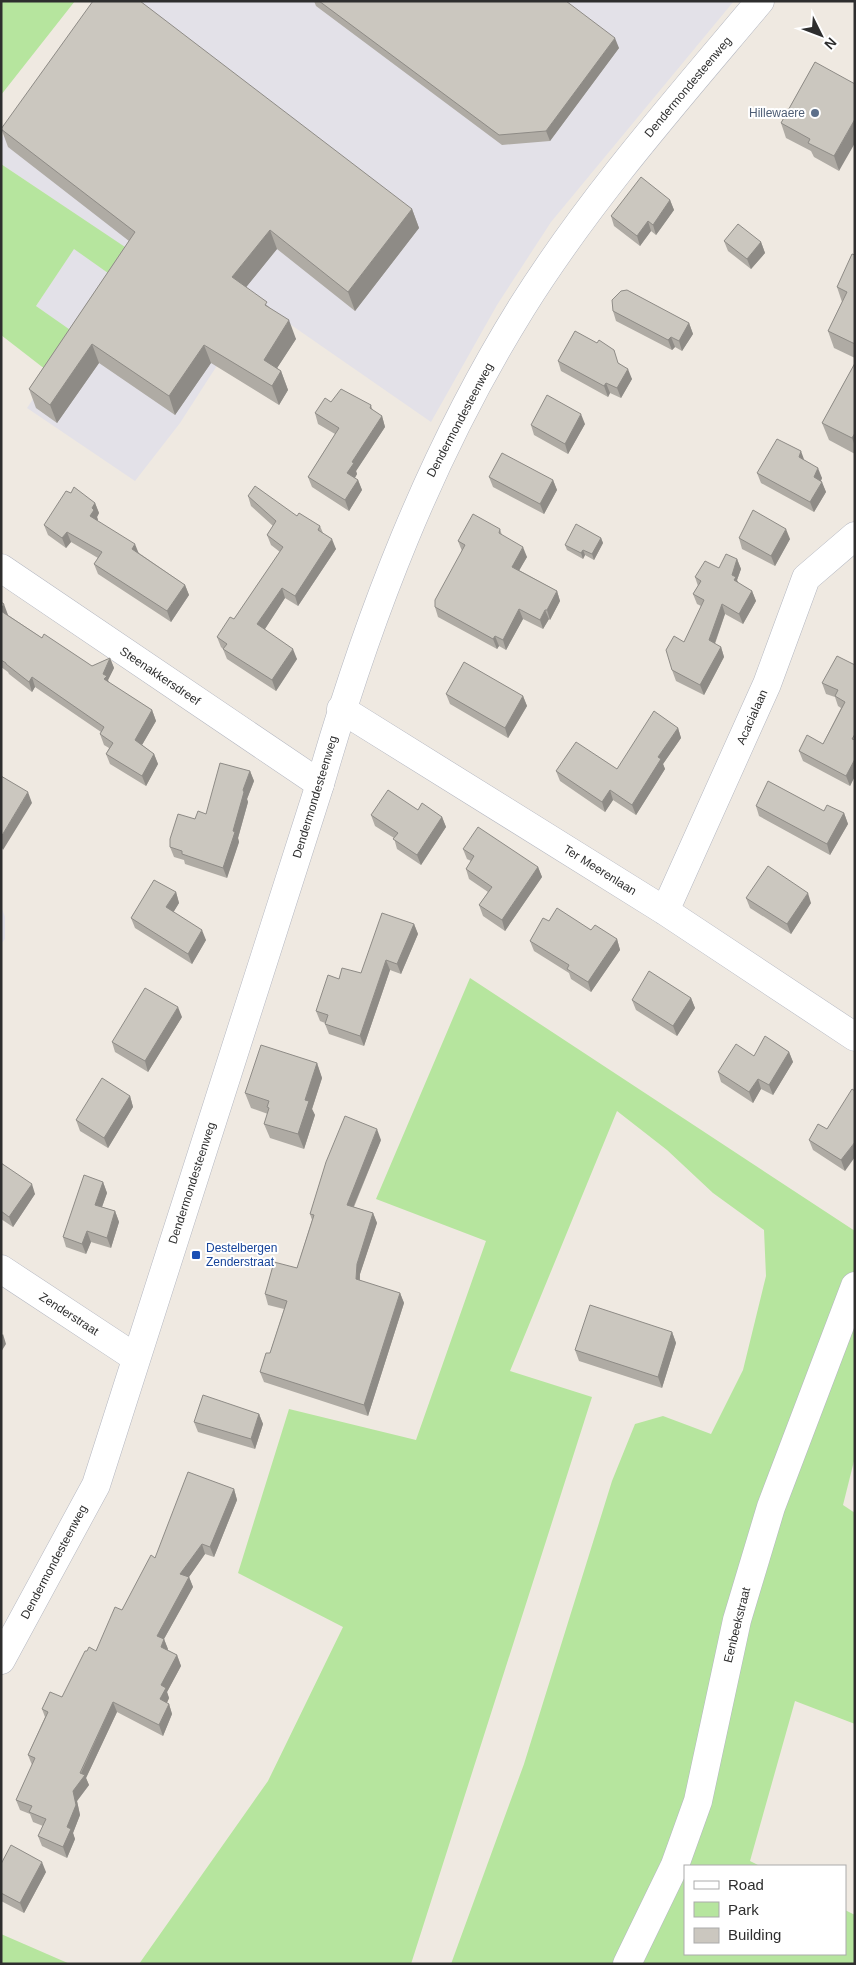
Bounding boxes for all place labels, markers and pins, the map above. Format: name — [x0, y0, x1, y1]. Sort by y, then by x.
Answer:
place label: Hillewaere — [749, 106, 805, 120]
marker: Hillewaere — [809, 107, 821, 119]
place label: Destelbergen Zenderstraat — [206, 1241, 277, 1269]
marker: Destelbergen Zenderstraat — [190, 1249, 202, 1261]

